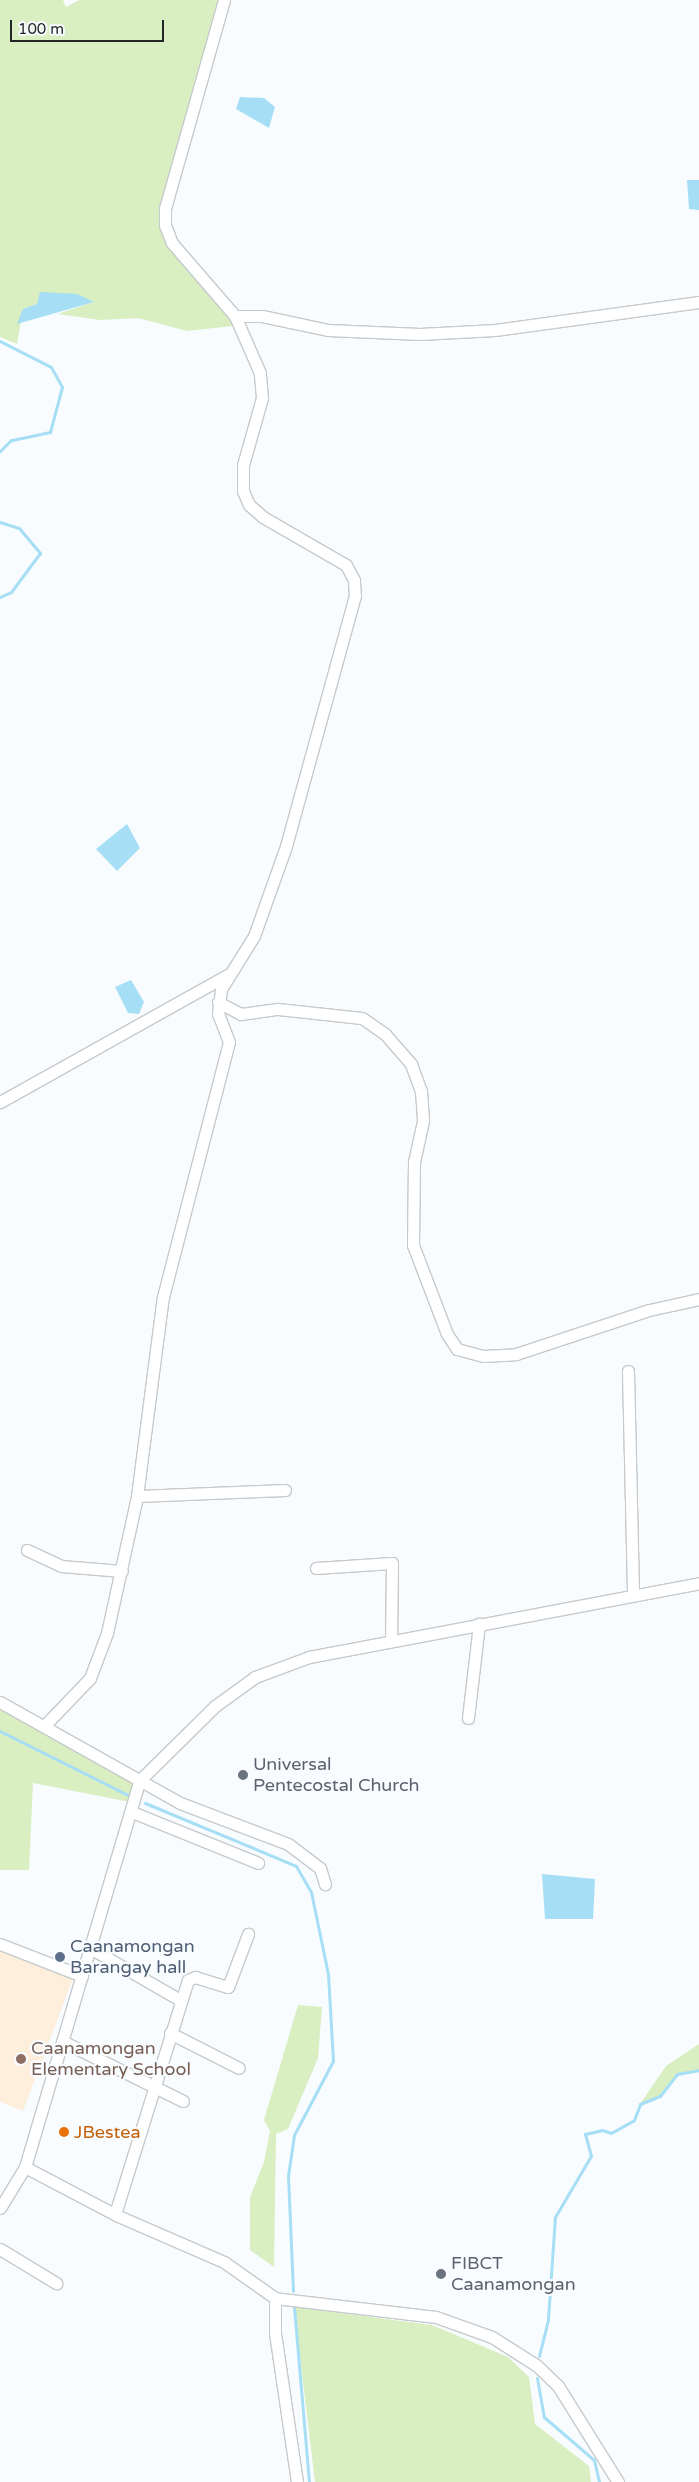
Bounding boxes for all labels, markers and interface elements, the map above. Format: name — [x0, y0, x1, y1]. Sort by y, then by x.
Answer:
scale bar — [12, 10, 166, 42]
text: 100 m — [18, 20, 64, 38]
place label: Universal Pentecostal Church — [253, 1754, 419, 1796]
marker: Universal Pentecostal Church — [237, 1769, 249, 1781]
place label: Caanamongan Barangay hall — [70, 1936, 195, 1978]
marker: Caanamongan Barangay hall — [54, 1951, 66, 1963]
place label: Caanamongan Elementary School — [31, 2038, 191, 2080]
marker: Caanamongan Elementary School — [15, 2053, 27, 2065]
place label: JBestea — [74, 2121, 141, 2143]
marker: JBestea — [58, 2126, 70, 2138]
place label: FIBCT Caanamongan — [451, 2253, 576, 2296]
marker: FIBCT Caanamongan — [435, 2268, 447, 2280]

